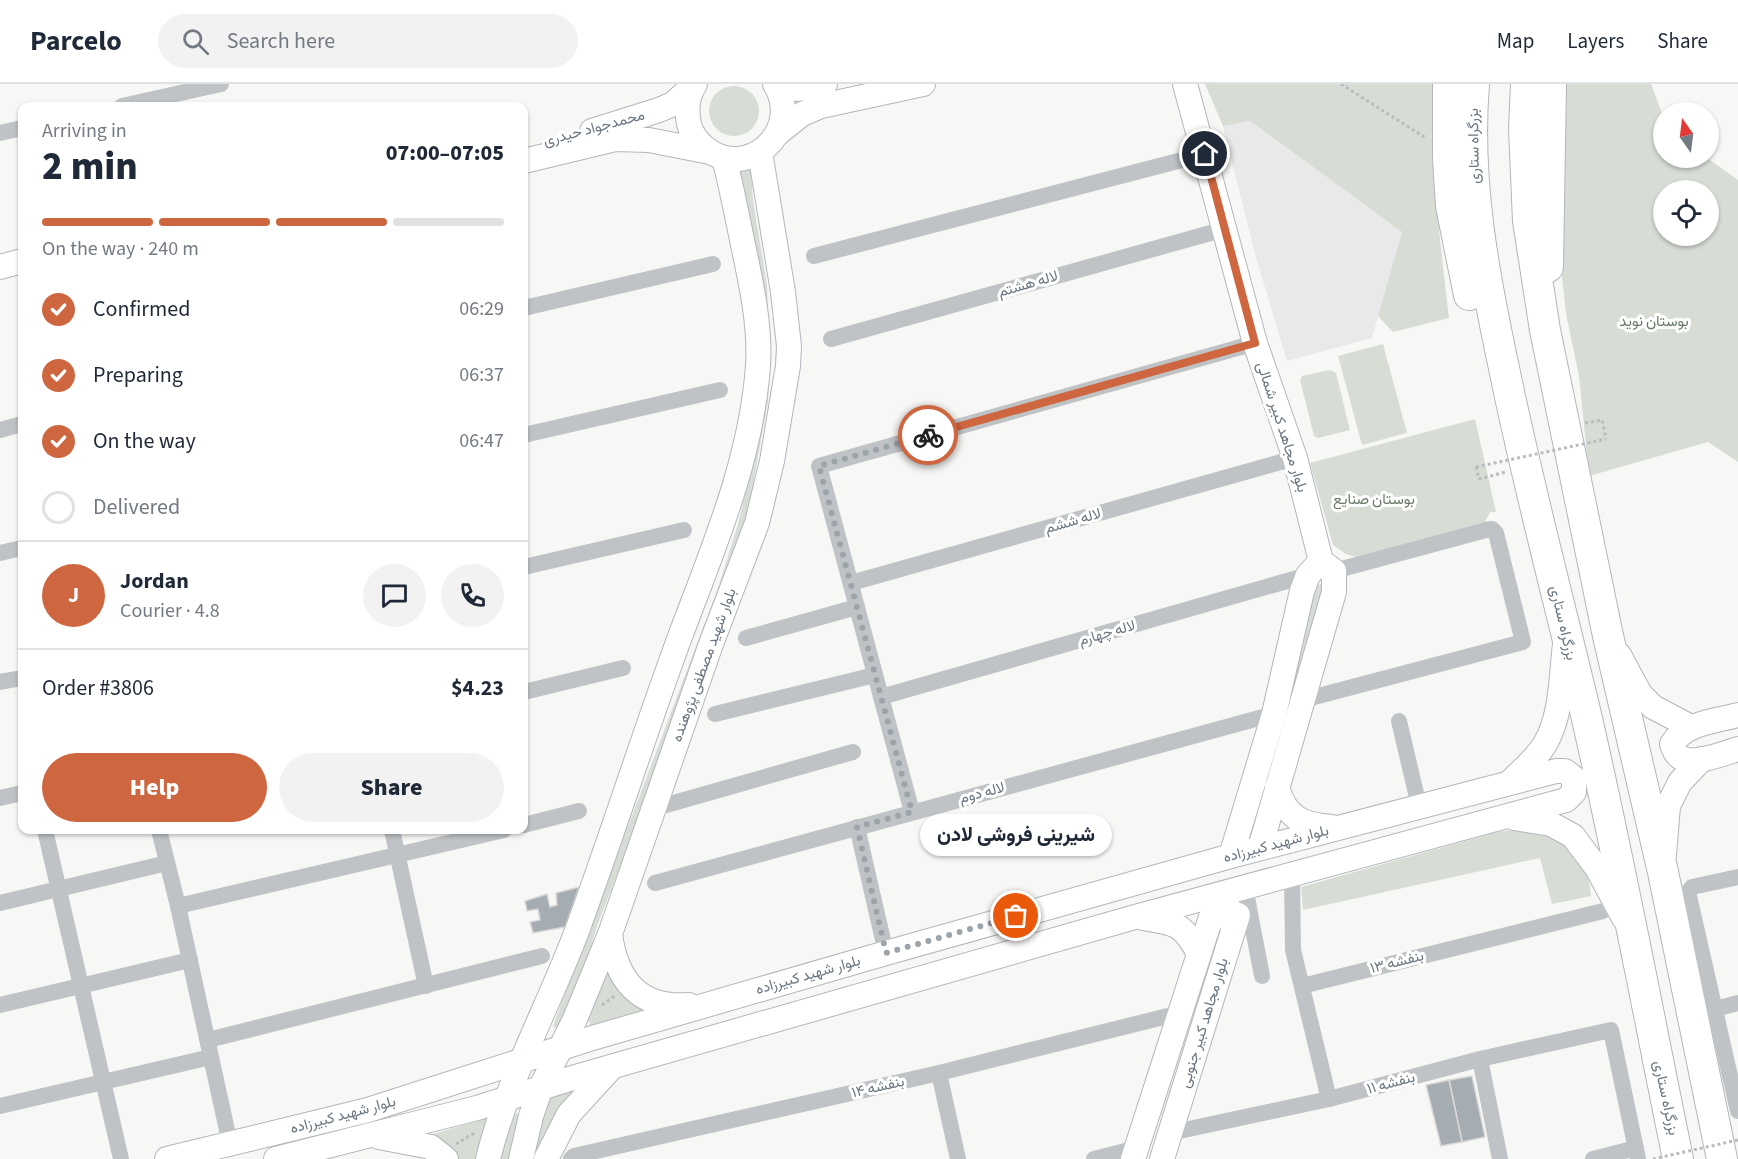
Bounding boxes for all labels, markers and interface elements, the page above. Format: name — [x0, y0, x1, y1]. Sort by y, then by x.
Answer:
search box — [158, 14, 578, 68]
text: Parcelo — [30, 21, 122, 61]
icon: search — [179, 25, 212, 58]
text: Search here — [227, 25, 335, 57]
text: Map — [1497, 26, 1534, 56]
text: Layers — [1567, 26, 1624, 56]
text: Share — [1657, 26, 1708, 56]
north arrow — [1653, 102, 1719, 168]
map controls — [1653, 102, 1719, 246]
street label: محمدجواد حیدری — [541, 104, 647, 152]
street label: بزرگراه ستاری — [1463, 108, 1485, 184]
text: Arriving in — [42, 117, 127, 145]
pin — [1179, 128, 1230, 179]
text: 07:00–07:05 — [386, 137, 504, 169]
icon: home — [1188, 137, 1221, 170]
text: 2 min — [42, 139, 138, 195]
button: locate — [1653, 180, 1719, 246]
text: On the way · 240 m — [42, 235, 199, 263]
street label: لاله هشتم — [995, 265, 1061, 303]
icon: check — [42, 293, 75, 326]
text: Confirmed — [93, 293, 190, 325]
text: 06:29 — [459, 295, 504, 323]
park label: بوستان نوید — [1619, 311, 1689, 332]
icon: check — [42, 359, 75, 392]
text: Preparing — [93, 359, 183, 391]
street label: بلوار مجاهد کبیر شمالی — [1251, 359, 1313, 495]
text: 06:37 — [459, 361, 504, 389]
courier — [898, 405, 958, 465]
icon: bike — [912, 419, 945, 452]
icon: check — [42, 425, 75, 458]
text: On the way — [93, 425, 196, 457]
text: 06:47 — [459, 427, 504, 455]
park label: بوستان صنایع — [1333, 489, 1415, 510]
text: Delivered — [93, 491, 180, 523]
street label: لاله ششم — [1042, 503, 1104, 539]
button: chat — [363, 564, 426, 627]
button: phone — [441, 564, 504, 627]
text: Jordan — [120, 565, 189, 597]
text: J — [68, 579, 79, 611]
street label: بزرگراه ستاری — [1544, 584, 1582, 662]
street label: بلوار شهید مصطفی پژوهنده — [666, 585, 742, 745]
text: Courier · 4.8 — [120, 597, 220, 625]
street label: لاله چهارم — [1076, 615, 1138, 651]
text: Order #3806 — [42, 672, 154, 704]
text: $4.23 — [451, 672, 504, 704]
button: Help — [42, 753, 267, 822]
button: Share — [279, 753, 504, 822]
street label: لاله دوم — [957, 777, 1007, 809]
callout: شیرینی فروشی لادن — [920, 814, 1112, 856]
street label: بلوار شهید کبیرزاده — [1221, 820, 1331, 868]
text: شیرینی فروشی لادن — [937, 821, 1095, 849]
pin — [990, 890, 1041, 941]
icon: bag — [999, 899, 1032, 932]
street label: بنفشه ۱۳ — [1368, 945, 1426, 979]
street label: بلوار شهید کبیرزاده — [753, 950, 863, 1000]
street label: بلوار مجاهد کبیر جنوبی — [1174, 955, 1234, 1091]
street label: بزرگراه ستاری — [1648, 1059, 1684, 1137]
street label: بنفشه ۱۱ — [1365, 1067, 1417, 1099]
street label: بنفشه ۱۴ — [850, 1071, 906, 1103]
street label: بلوار شهید کبیرزاده — [288, 1091, 398, 1139]

